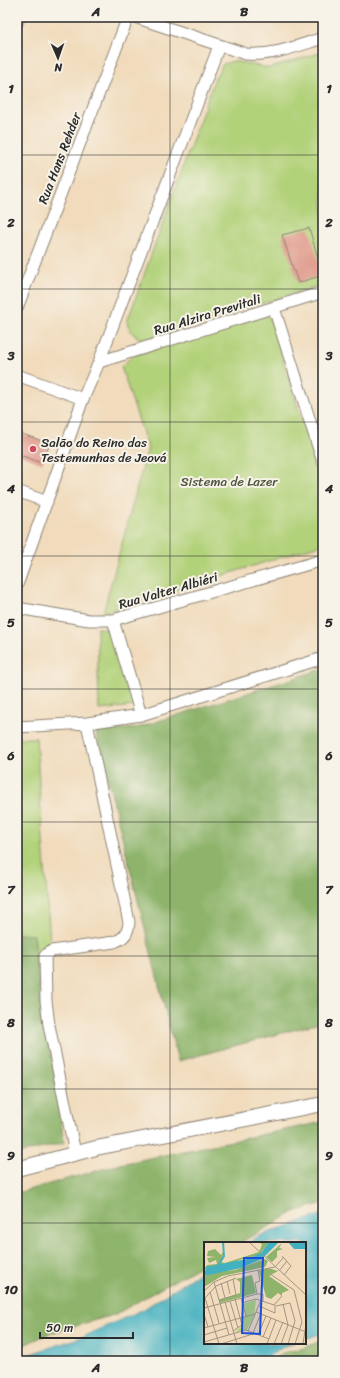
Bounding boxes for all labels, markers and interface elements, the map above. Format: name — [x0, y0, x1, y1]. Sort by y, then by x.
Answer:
text: A — [91, 0, 100, 23]
text: B — [240, 0, 249, 23]
north arrow — [38, 38, 78, 78]
text: N — [54, 58, 63, 77]
text: 1 — [8, 77, 14, 100]
text: 1 — [326, 77, 332, 100]
street label: Rua Hans Rehder — [31, 108, 88, 208]
text: 2 — [6, 211, 15, 234]
text: 2 — [324, 211, 333, 234]
street label: Rua Alzira Previtali — [151, 287, 264, 342]
text: 3 — [6, 344, 15, 367]
text: 3 — [324, 344, 333, 367]
place label: Salão do Reino das Testemunhas de Jeová — [41, 431, 167, 469]
marker: Salão do Reino das Testemunhas de Jeová — [28, 444, 38, 454]
park label: Sistema de Lazer — [180, 470, 278, 493]
text: 4 — [6, 477, 16, 500]
text: 4 — [324, 477, 334, 500]
street label: Rua Valter Albiéri — [116, 565, 221, 616]
text: 5 — [7, 611, 15, 634]
text: 5 — [325, 611, 333, 634]
text: 6 — [6, 744, 15, 767]
text: 6 — [324, 744, 333, 767]
text: 7 — [7, 878, 16, 901]
text: 7 — [325, 878, 334, 901]
text: 8 — [6, 1011, 15, 1034]
text: 8 — [324, 1011, 333, 1034]
text: 9 — [7, 1144, 15, 1167]
text: 9 — [325, 1144, 333, 1167]
inset map — [204, 1242, 306, 1344]
text: 10 — [4, 1278, 18, 1301]
text: 10 — [322, 1278, 336, 1301]
scale bar — [40, 1314, 133, 1340]
text: 50 m — [46, 1317, 73, 1339]
text: A — [91, 1356, 100, 1378]
text: B — [240, 1356, 249, 1378]

